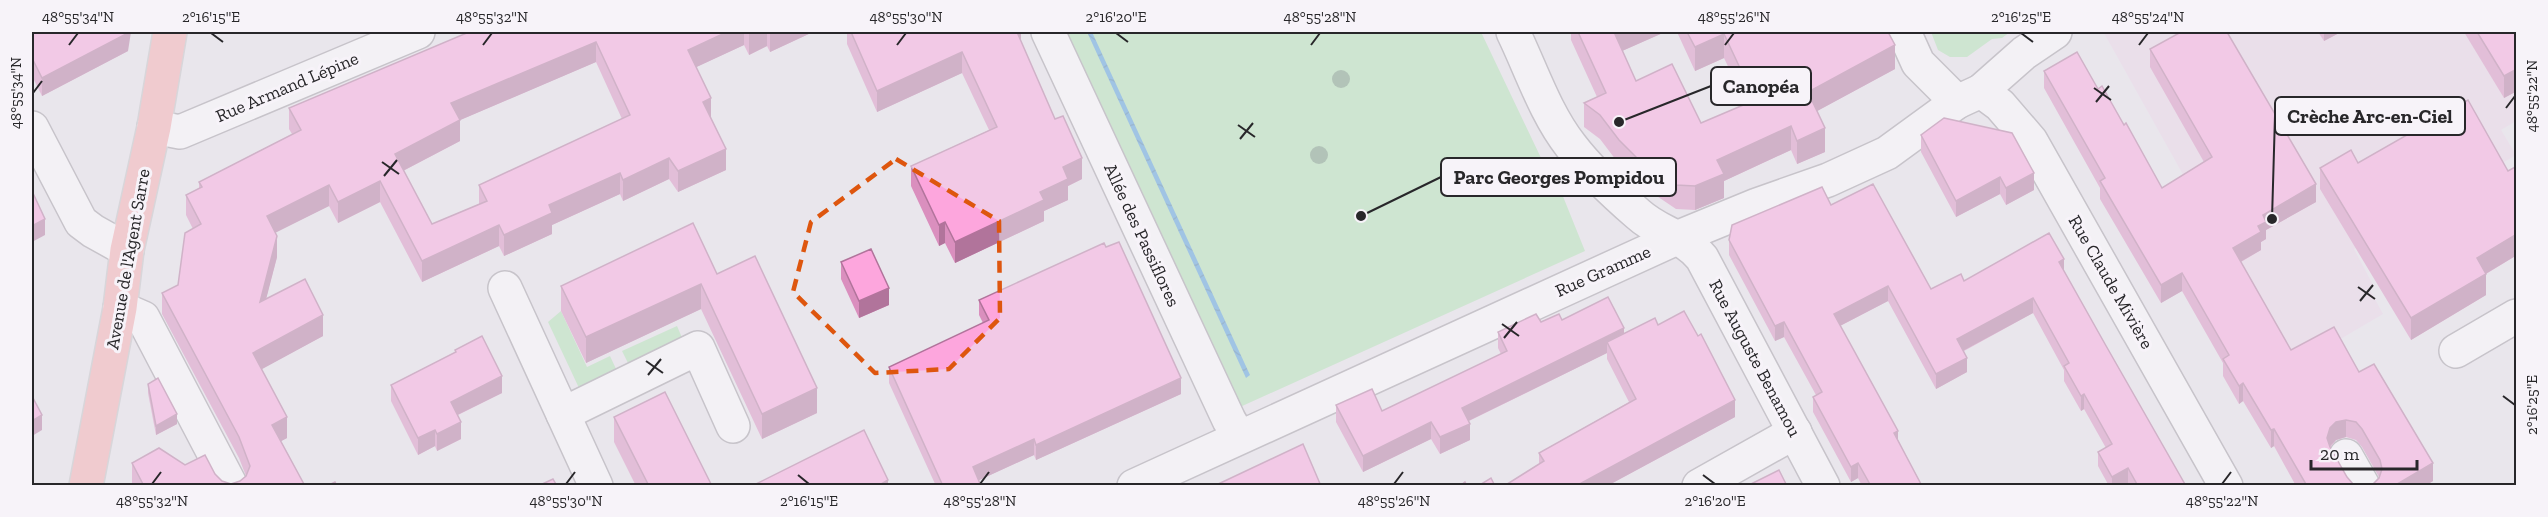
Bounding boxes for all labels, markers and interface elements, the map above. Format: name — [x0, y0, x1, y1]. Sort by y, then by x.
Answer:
text: 48°55'34"N — [42, 8, 114, 26]
text: 2°16'15"E — [182, 8, 240, 26]
text: 48°55'32"N — [456, 8, 528, 26]
text: 48°55'30"N — [870, 8, 942, 26]
text: 2°16'20"E — [1085, 8, 1147, 26]
text: 48°55'28"N — [1284, 8, 1356, 26]
text: 48°55'26"N — [1698, 8, 1770, 26]
text: 2°16'25"E — [1991, 8, 2051, 26]
text: 48°55'24"N — [2112, 8, 2184, 26]
street label: Rue Armand Lépine — [212, 47, 362, 127]
text: 48°55'34"N — [7, 57, 25, 129]
text: 48°55'22"N — [2523, 60, 2541, 132]
callout: Canopéa — [1711, 67, 1811, 105]
text: Canopéa — [1723, 74, 1799, 98]
callout: Crèche Arc-en-Ciel — [2275, 97, 2465, 135]
text: Crèche Arc-en-Ciel — [2287, 104, 2453, 128]
callout: Parc Georges Pompidou — [1441, 158, 1676, 196]
street label: Allée des Passiflores — [1099, 160, 1185, 310]
text: Parc Georges Pompidou — [1454, 165, 1665, 189]
street label: Avenue de l'Agent Sarre — [101, 167, 155, 351]
street label: Rue Claude Mivière — [2064, 211, 2158, 353]
street label: Rue Gramme — [1552, 240, 1654, 302]
street label: Rue Auguste Benamou — [1704, 276, 1806, 440]
text: 2°16'25"E — [2523, 375, 2541, 435]
scale bar — [2311, 433, 2418, 471]
text: 20 m — [2320, 443, 2360, 465]
text: 48°55'32"N — [116, 492, 188, 510]
text: 48°55'30"N — [530, 492, 602, 510]
text: 2°16'15"E — [780, 492, 838, 510]
text: 48°55'28"N — [944, 492, 1016, 510]
text: 48°55'26"N — [1358, 492, 1430, 510]
text: 2°16'20"E — [1684, 492, 1746, 510]
text: 48°55'22"N — [2186, 492, 2258, 510]

